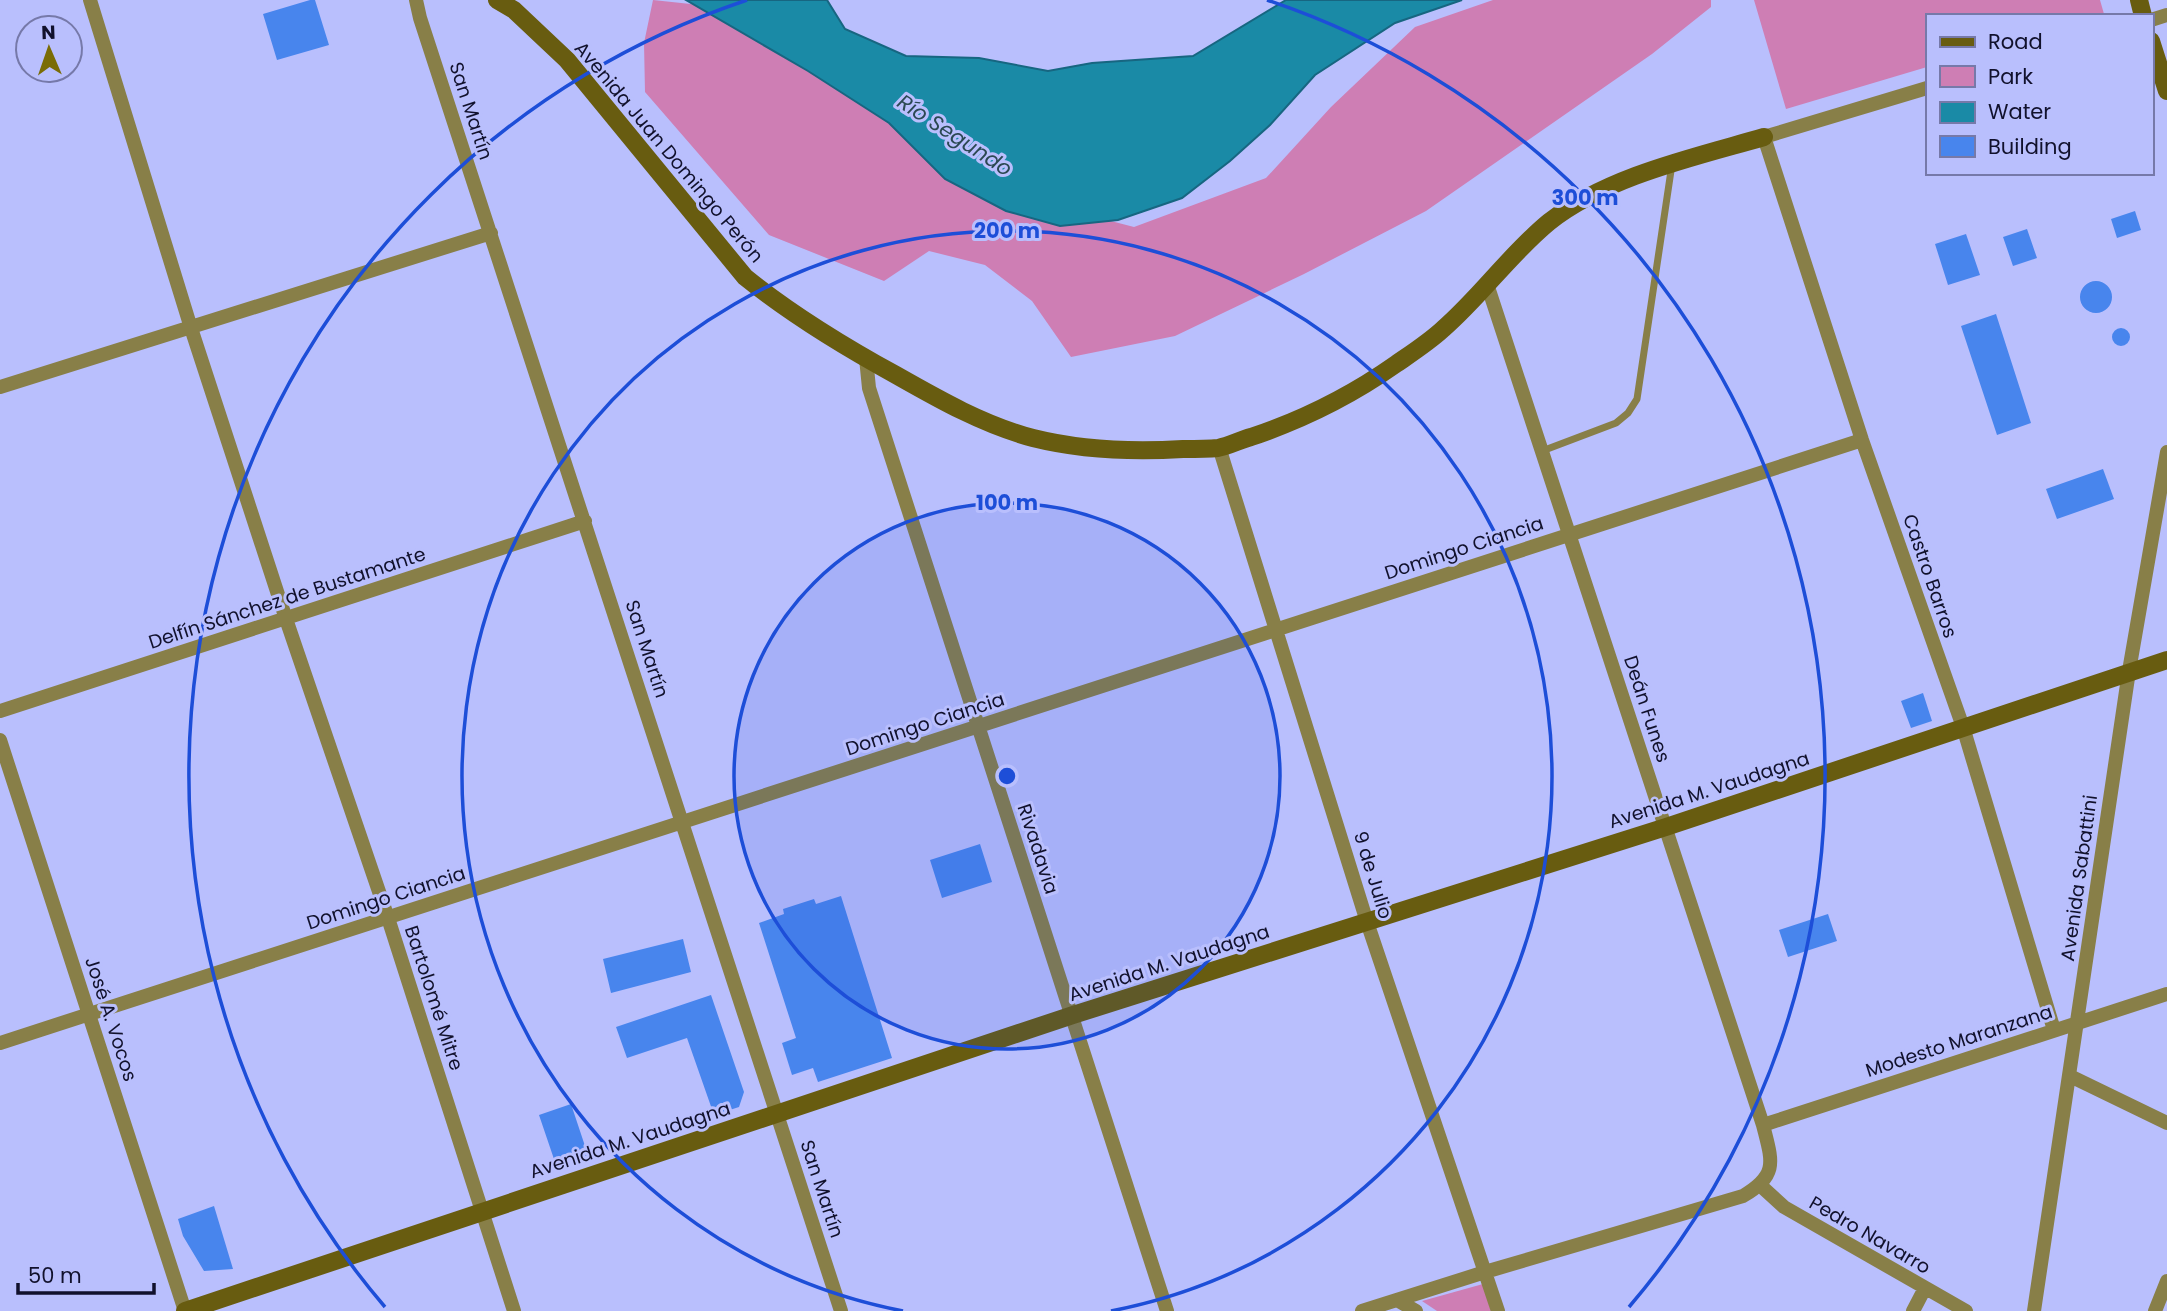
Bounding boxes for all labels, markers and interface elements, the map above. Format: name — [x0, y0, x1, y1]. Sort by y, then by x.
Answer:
north arrow — [14, 14, 84, 84]
legend — [1926, 14, 2153, 175]
text: N — [41, 19, 56, 46]
text: Road — [1988, 27, 2043, 56]
street label: Avenida Juan Domingo Perón — [568, 36, 770, 268]
street label: San Martín — [443, 59, 499, 163]
text: Park — [1988, 62, 2033, 91]
water label: Río Segundo — [892, 87, 1018, 183]
text: Water — [1988, 97, 2051, 126]
text: Building — [1988, 132, 2072, 161]
text: 300 m — [1552, 183, 1618, 212]
text: 200 m — [974, 216, 1040, 245]
text: 100 m — [976, 488, 1038, 517]
street label: Domingo Ciancia — [1381, 510, 1547, 586]
street label: Castro Barros — [1896, 510, 1964, 642]
street label: Delfín Sánchez de Bustamante — [145, 540, 429, 656]
street label: San Martín — [619, 597, 675, 701]
street label: Deán Funes — [1617, 652, 1677, 766]
street label: Domingo Ciancia — [842, 686, 1008, 762]
street label: Avenida M. Vaudagna — [1605, 745, 1813, 835]
centre of rings — [995, 764, 1019, 788]
street label: Avenida Sabattini — [2054, 793, 2104, 963]
street label: Rivadavia — [1011, 800, 1065, 898]
street label: 9 de Julio — [1347, 828, 1399, 922]
street label: Domingo Ciancia — [303, 860, 469, 936]
street label: Avenida M. Vaudagna — [1065, 918, 1273, 1008]
street label: Bartolomé Mitre — [398, 922, 470, 1074]
street label: José A. Vocos — [78, 953, 144, 1085]
street label: Modesto Maranzana — [1862, 998, 2056, 1084]
street label: Avenida M. Vaudagna — [526, 1095, 734, 1185]
street label: San Martín — [794, 1137, 850, 1241]
street label: Pedro Navarro — [1804, 1189, 1936, 1281]
scale bar — [18, 1252, 154, 1296]
text: 50 m — [28, 1261, 82, 1290]

